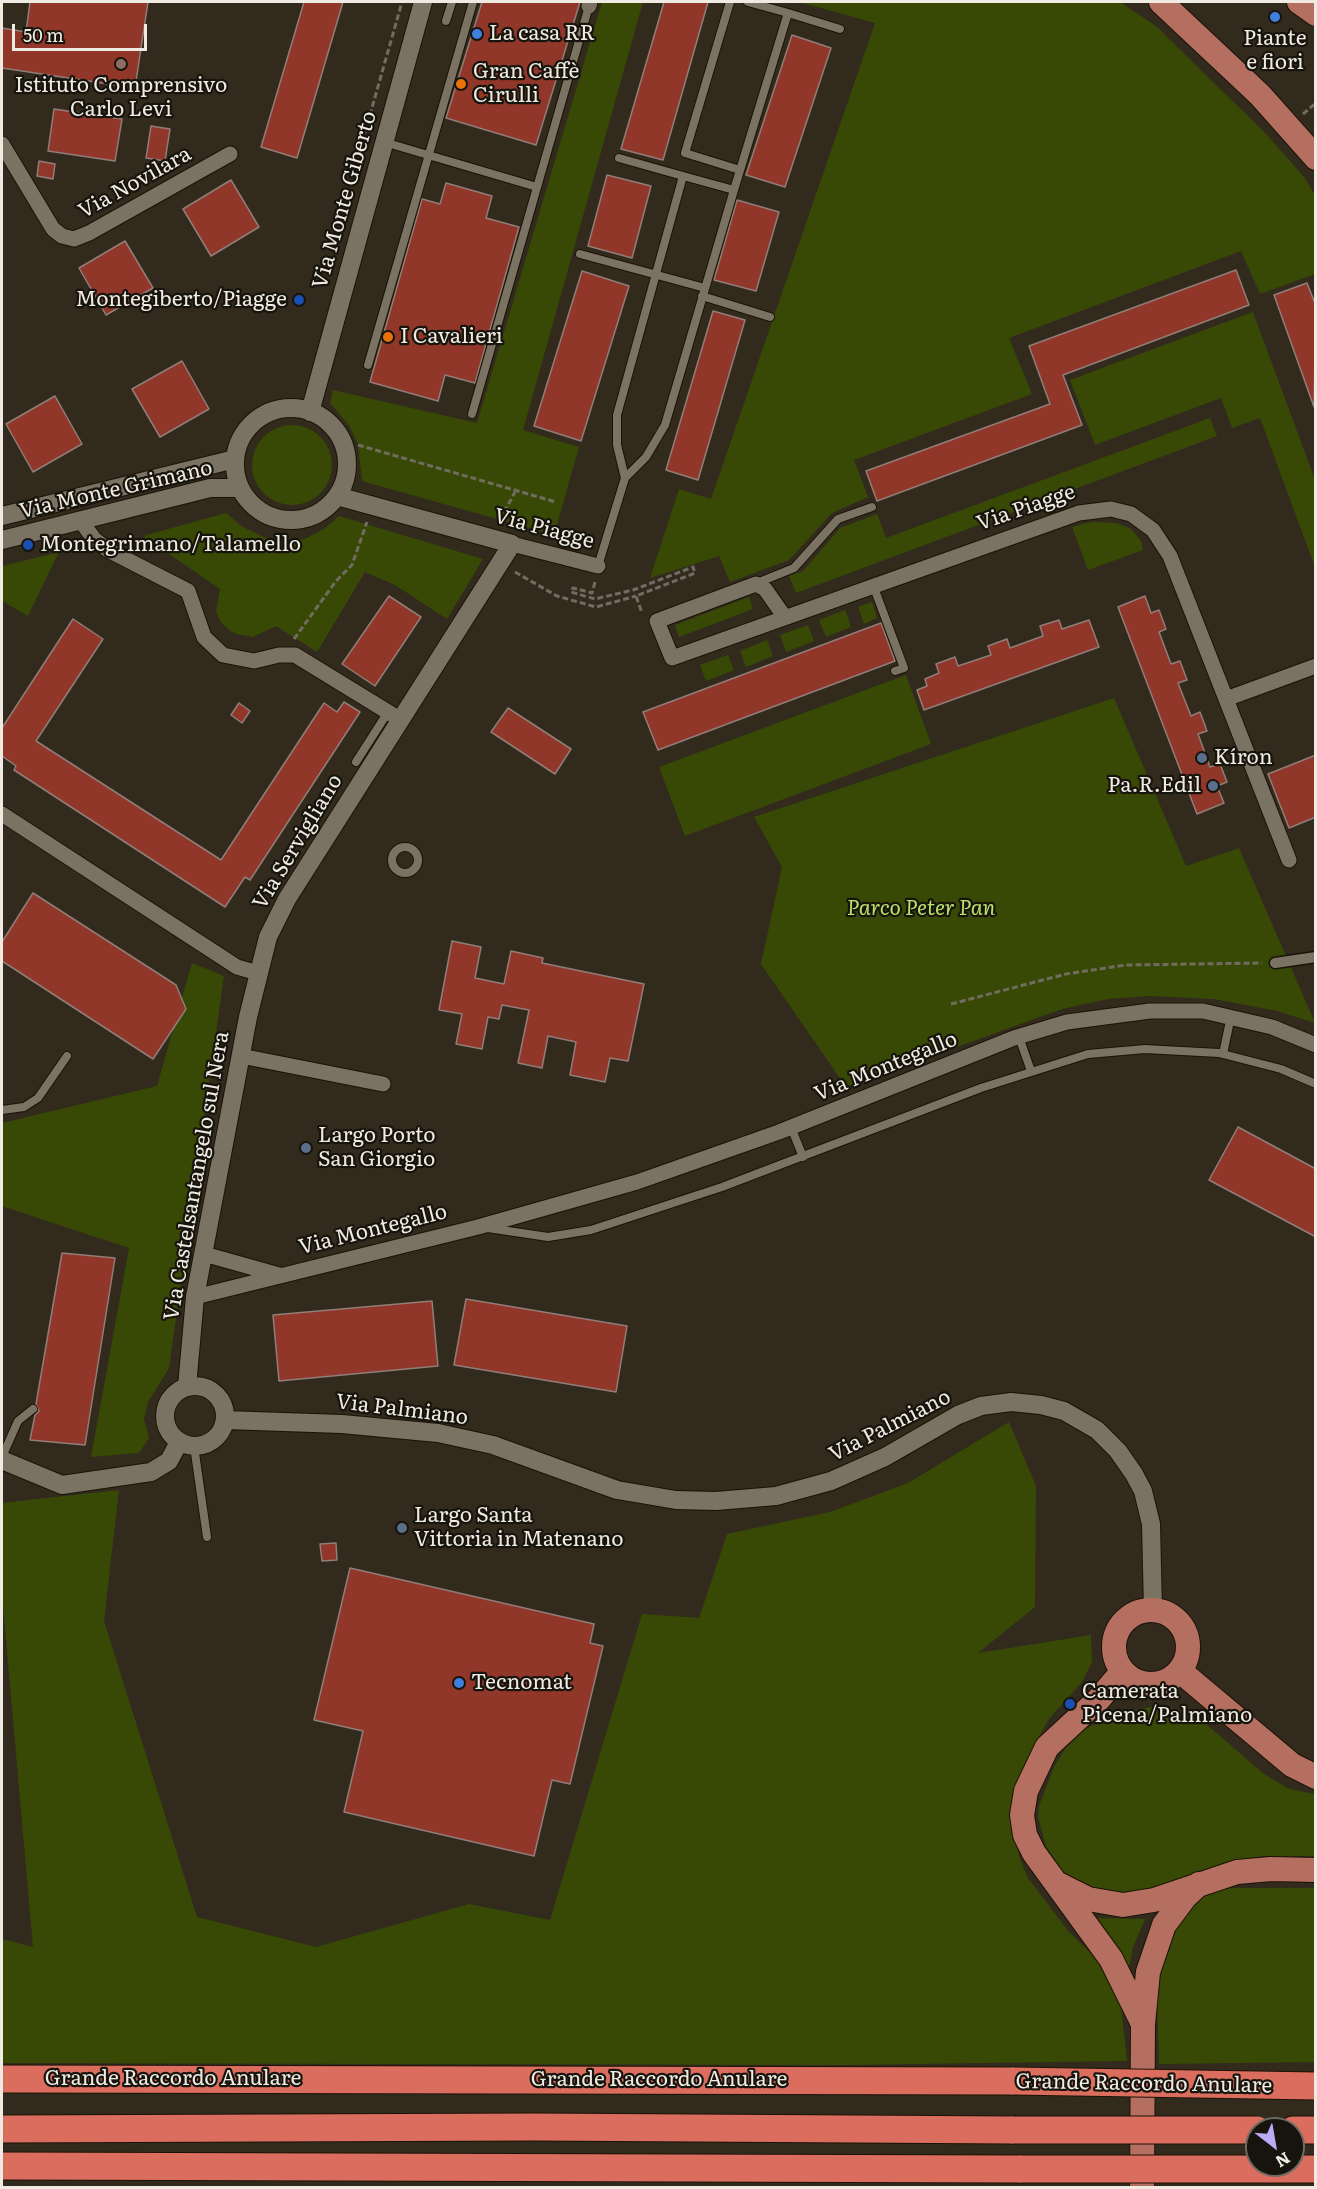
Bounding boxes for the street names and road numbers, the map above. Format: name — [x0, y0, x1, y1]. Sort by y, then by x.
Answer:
street label: Via Monte Giberto — [308, 108, 382, 292]
street label: Via Novilara — [74, 142, 196, 224]
street label: Via Monte Grimano — [17, 456, 215, 524]
street label: Via Piagge — [973, 479, 1079, 537]
street label: Via Piagge — [491, 504, 597, 554]
street label: Via Servigliano — [248, 770, 348, 914]
street label: Via Montegallo — [811, 1027, 961, 1107]
street label: Via Castelsantangelo sul Nera — [159, 1029, 235, 1323]
street label: Via Montegallo — [296, 1199, 450, 1261]
street label: Via Palmiano — [825, 1385, 955, 1467]
street label: Via Palmiano — [334, 1389, 470, 1431]
street label: Grande Raccordo Anulare — [45, 2066, 301, 2092]
street label: Grande Raccordo Anulare — [531, 2067, 787, 2093]
street label: Grande Raccordo Anulare — [1015, 2069, 1273, 2099]

